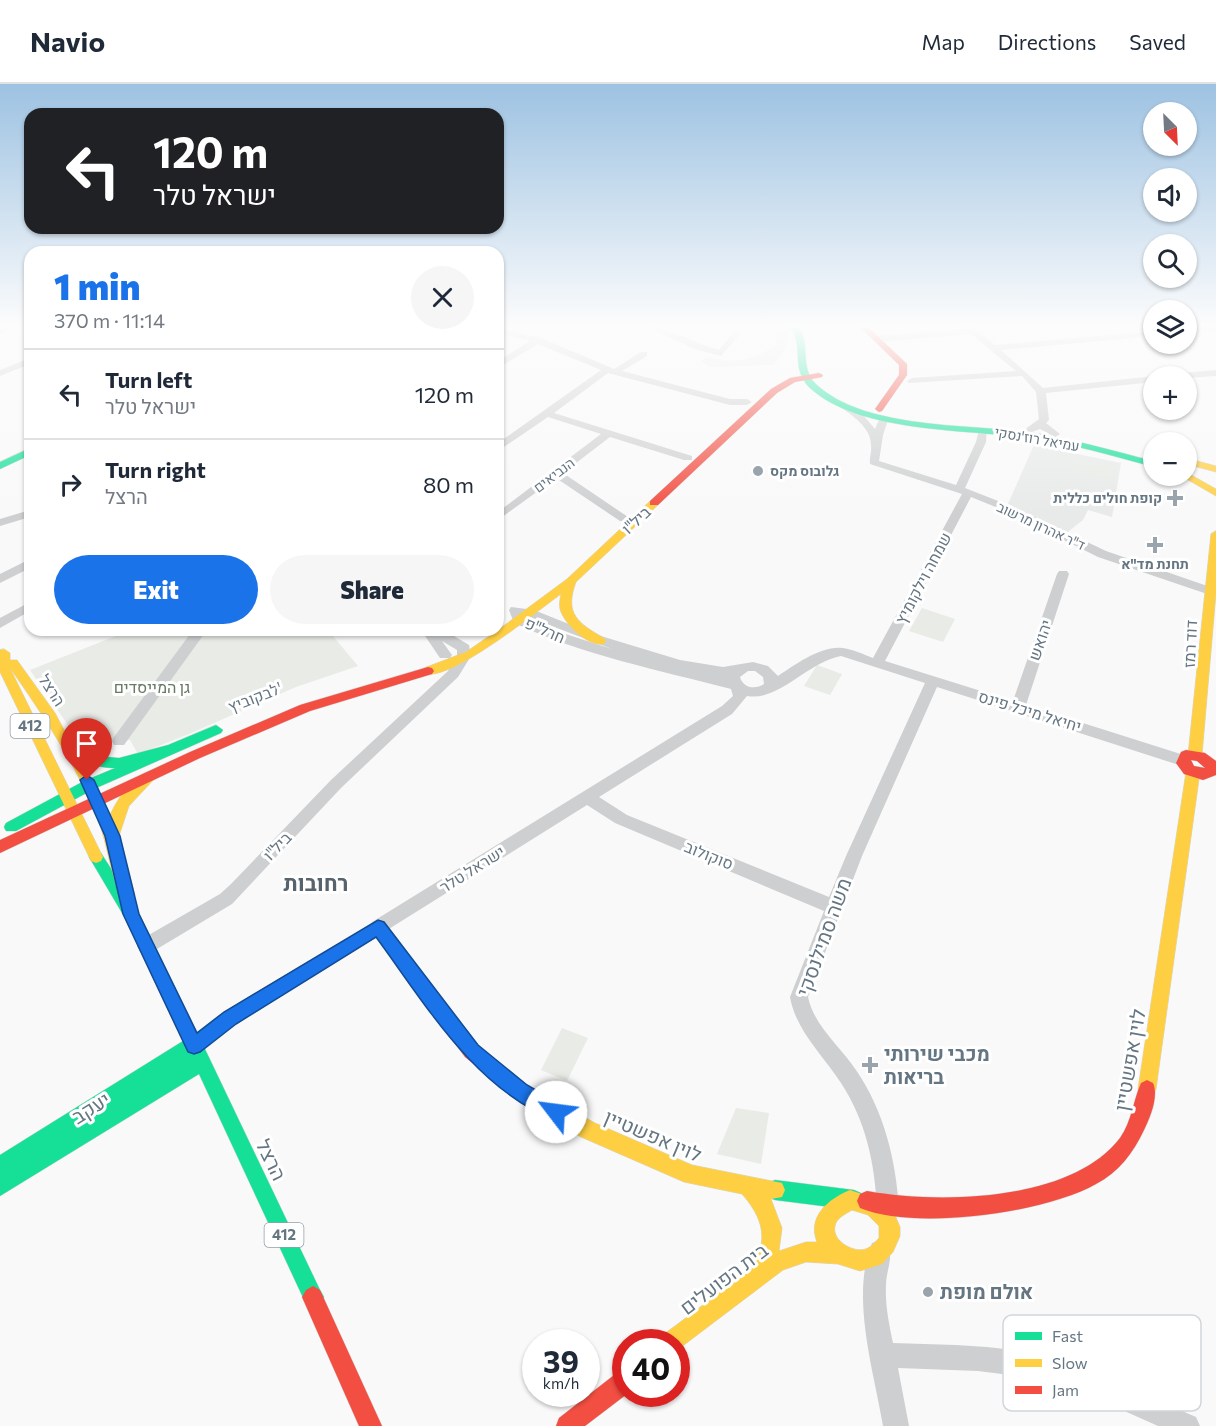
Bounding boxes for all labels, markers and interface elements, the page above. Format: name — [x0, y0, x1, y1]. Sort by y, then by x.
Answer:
text: Navio — [30, 24, 105, 58]
text: Map — [922, 29, 965, 54]
text: Directions — [998, 29, 1096, 54]
text: Saved — [1129, 29, 1186, 54]
north arrow — [1143, 102, 1197, 156]
map controls — [1143, 102, 1197, 486]
text: 120 m — [153, 125, 268, 177]
icon: left — [54, 132, 132, 210]
button: sound — [1143, 168, 1197, 222]
text: ישראל טלר — [153, 178, 276, 211]
button: search — [1143, 234, 1197, 288]
text: 1 min — [54, 263, 140, 307]
button: close — [411, 266, 474, 329]
button: layers — [1143, 300, 1197, 354]
text: 370 m · 11:14 — [54, 308, 165, 332]
text: Turn left — [105, 366, 192, 393]
button: + — [1143, 366, 1197, 420]
icon: left — [54, 378, 87, 411]
text: 120 m — [415, 381, 474, 408]
text: ישראל טלר — [105, 394, 196, 418]
street label: עמיאל רוז'נסקי — [993, 423, 1081, 454]
button: − — [1143, 432, 1197, 486]
street label: הנביאים — [530, 454, 578, 496]
text: Turn right — [105, 456, 206, 483]
place label: גלובוס מקס — [770, 462, 839, 479]
marker: גלובוס מקס — [751, 464, 765, 478]
icon: right — [54, 468, 87, 501]
text: 80 m — [423, 471, 474, 498]
text: הרצל — [105, 484, 148, 508]
place label: קופת חולים כללית — [1053, 489, 1162, 506]
marker: קופת חולים כללית — [1166, 489, 1184, 507]
street label: ד"ר אהרון מרשוב — [994, 498, 1088, 553]
street label: ביל"ו — [617, 501, 654, 538]
street label: שמחה וילקומיץ — [890, 529, 955, 627]
marker: תחנת מד"א — [1146, 536, 1164, 554]
button: Exit — [54, 555, 258, 624]
button: Share — [270, 555, 474, 624]
place label: תחנת מד"א — [1121, 555, 1189, 572]
street label: חרל"פ — [522, 613, 568, 646]
street label: יהואש — [1024, 617, 1055, 663]
street label: דוד רמז — [1179, 619, 1200, 669]
street label: הרצל — [35, 670, 70, 709]
park label: גן המייסדים — [114, 677, 190, 696]
street label: לבקוביץ' — [225, 678, 285, 716]
street label: יחיאל מיכל פינס — [976, 686, 1084, 735]
road number: 412 — [10, 714, 50, 738]
pin — [61, 718, 112, 780]
icon: arrive — [70, 727, 103, 760]
street label: ביל"ו — [259, 827, 295, 864]
street label: סוקולוב — [682, 836, 736, 873]
street label: ישראל טלר — [436, 841, 508, 896]
district label: רחובות — [284, 869, 348, 896]
street label: משה סמילנסקי — [791, 874, 856, 999]
street label: לוין אפשטיין — [1108, 1007, 1150, 1113]
place label: מכבי שירותי בריאות — [884, 1041, 990, 1088]
marker: מכבי שירותי בריאות — [861, 1056, 879, 1074]
position arrow — [524, 1080, 588, 1144]
street label: יעקב — [67, 1086, 114, 1128]
street label: לוין אפשטיין — [601, 1104, 706, 1166]
street label: הרצל — [252, 1135, 292, 1184]
road number: 412 — [264, 1223, 304, 1247]
street label: בית הפועלים — [675, 1237, 772, 1319]
place label: אולם מופת — [940, 1279, 1033, 1303]
marker: אולם מופת — [921, 1285, 935, 1299]
legend — [1003, 1315, 1201, 1411]
text: Fast — [1052, 1326, 1083, 1345]
speed limit sign: 40 — [612, 1329, 690, 1407]
text: 39 — [543, 1342, 579, 1379]
text: Slow — [1052, 1353, 1088, 1372]
text: km/h — [543, 1374, 579, 1392]
text: Jam — [1052, 1380, 1079, 1399]

